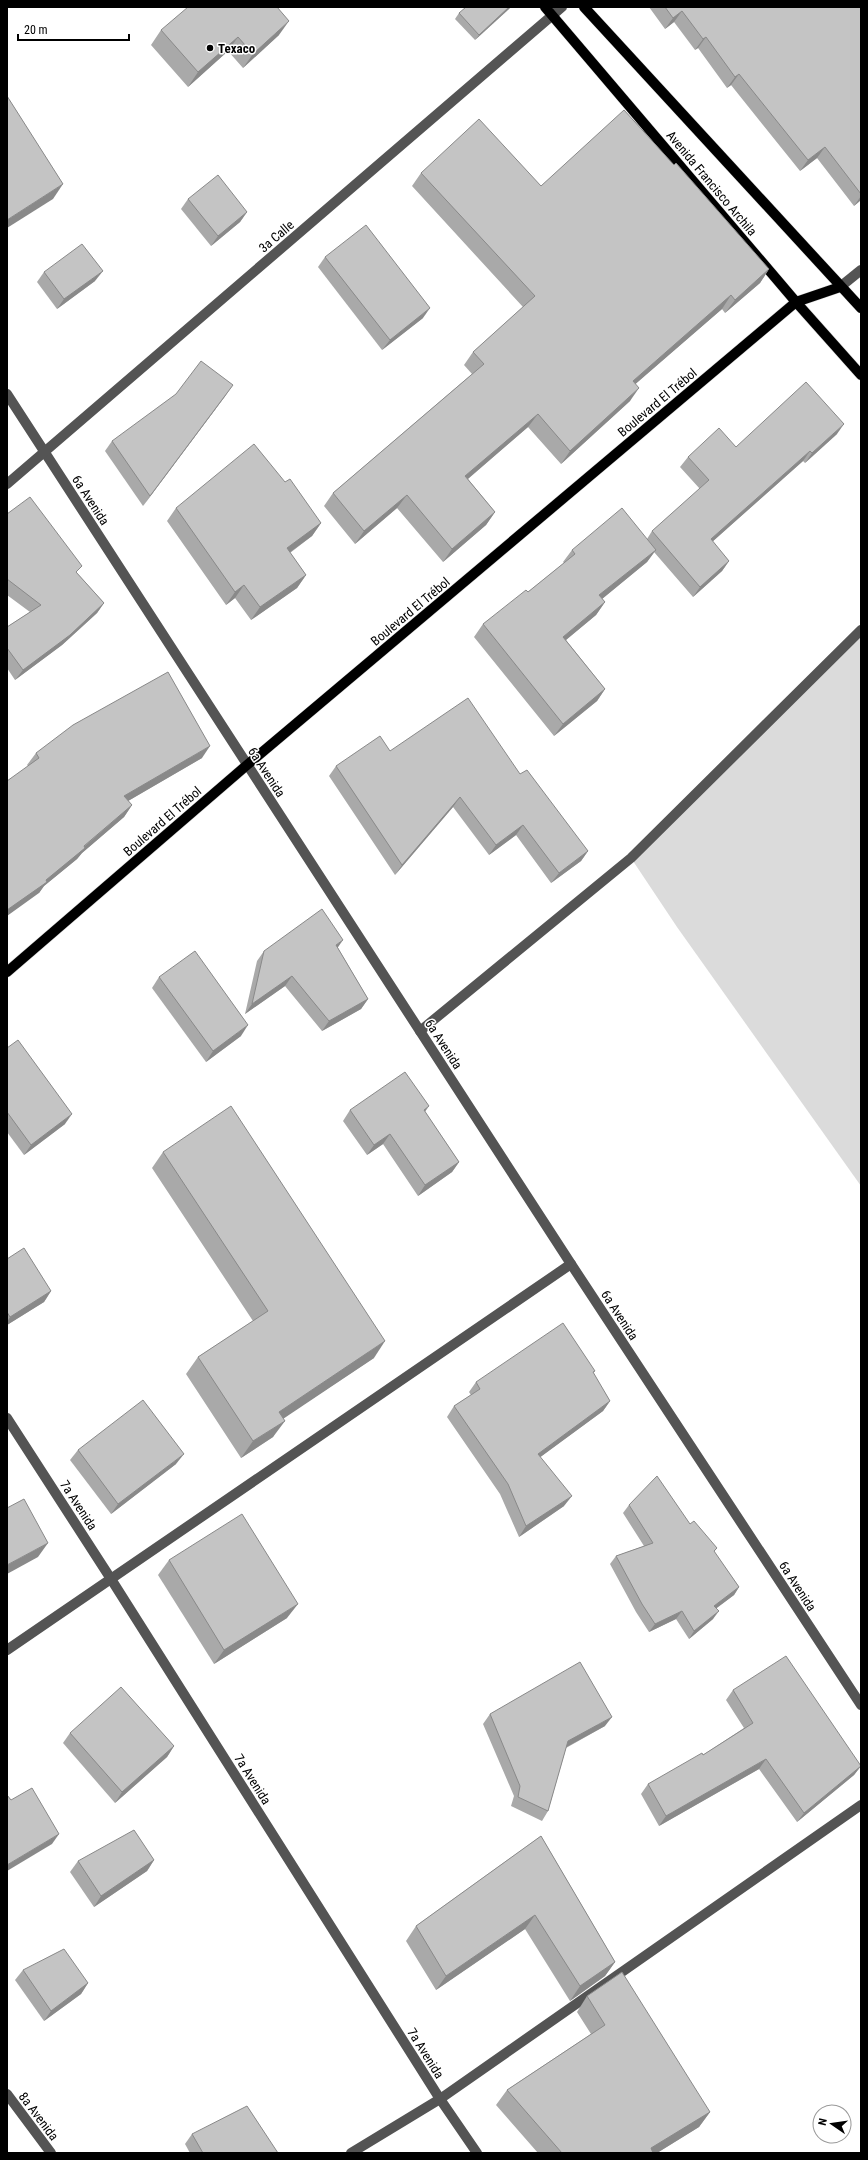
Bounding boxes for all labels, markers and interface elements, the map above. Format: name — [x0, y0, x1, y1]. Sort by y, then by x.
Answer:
scale bar — [18, 16, 129, 42]
text: 20 m — [24, 23, 48, 37]
place label: Texaco — [218, 41, 256, 56]
marker: Texaco — [205, 43, 215, 53]
street label: Avenida Francisco Archila — [663, 128, 760, 239]
street label: 3a Calle — [256, 217, 297, 256]
street label: Boulevard El Trébol — [615, 365, 700, 440]
street label: 6a Avenida — [69, 473, 112, 528]
street label: Boulevard El Trébol — [368, 574, 453, 649]
street label: 6a Avenida — [245, 745, 288, 800]
street label: Boulevard El Trébol — [120, 783, 204, 859]
street label: 6a Avenida — [422, 1017, 465, 1072]
street label: 6a Avenida — [598, 1288, 641, 1343]
street label: 7a Avenida — [57, 1478, 100, 1533]
street label: 6a Avenida — [776, 1559, 819, 1614]
street label: 7a Avenida — [231, 1751, 274, 1807]
street label: 7a Avenida — [404, 2025, 447, 2081]
street label: 8a Avenida — [16, 2089, 62, 2143]
north arrow — [812, 2104, 852, 2144]
text: N — [816, 2117, 830, 2127]

